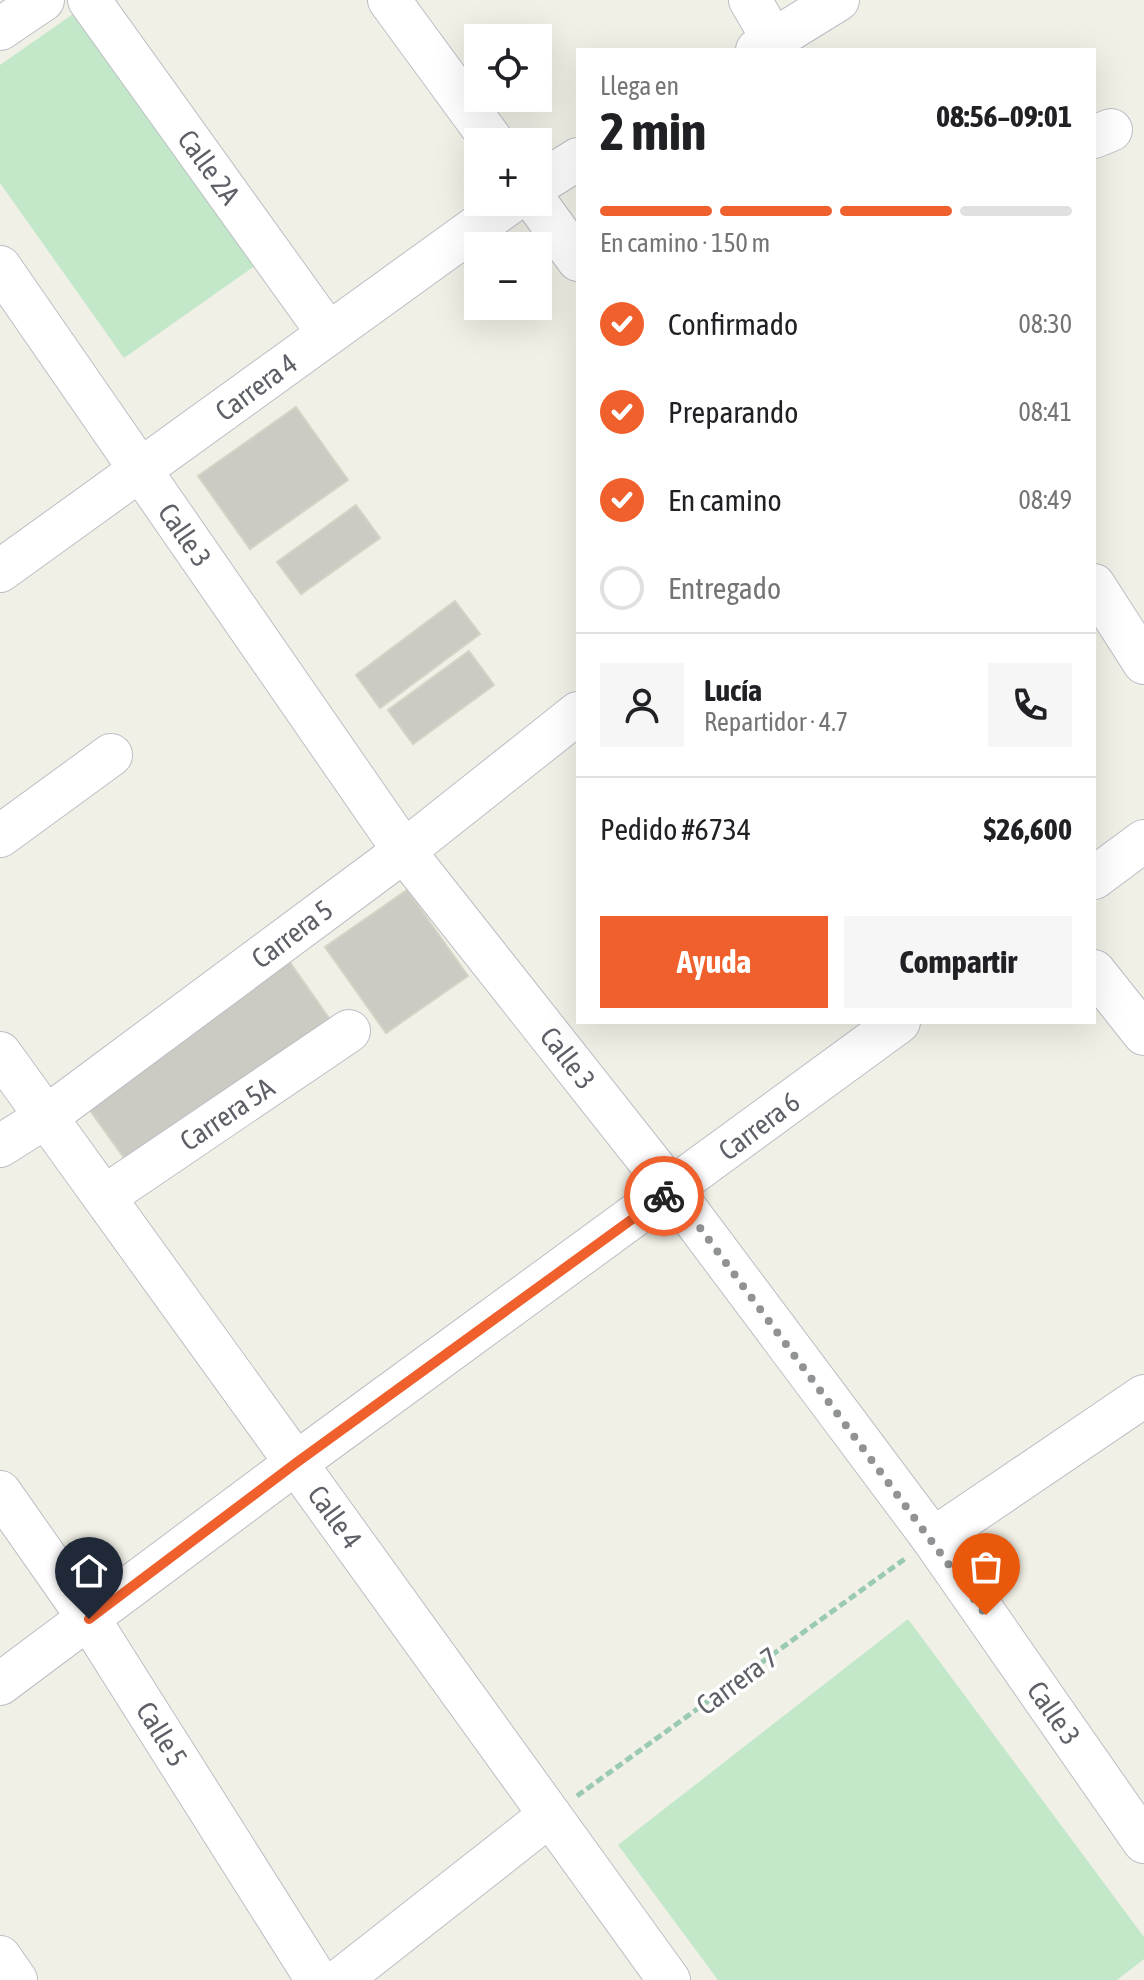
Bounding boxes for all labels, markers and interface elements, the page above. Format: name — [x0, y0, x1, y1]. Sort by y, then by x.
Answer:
map controls — [464, 24, 552, 320]
button: locate — [464, 24, 552, 112]
text: Llega en — [600, 71, 679, 101]
text: 08:56–09:01 — [936, 99, 1072, 133]
text: 2 min — [600, 101, 706, 161]
street label: Calle 2A — [171, 124, 247, 210]
button: + — [464, 128, 552, 216]
text: En camino · 150 m — [600, 228, 770, 258]
button: − — [464, 232, 552, 320]
icon: check — [600, 302, 644, 346]
text: Confirmado — [668, 307, 798, 341]
text: 08:30 — [1018, 309, 1072, 339]
street label: Carrera 4 — [209, 347, 303, 427]
icon: check — [600, 390, 644, 434]
text: Preparando — [668, 395, 798, 429]
text: 08:41 — [1018, 397, 1072, 427]
icon: check — [600, 478, 644, 522]
text: En camino — [668, 483, 782, 517]
text: 08:49 — [1018, 485, 1072, 515]
street label: Calle 3 — [152, 497, 218, 573]
text: Entregado — [668, 571, 781, 605]
button: person — [600, 663, 684, 747]
button: phone — [988, 663, 1072, 747]
text: Lucía — [704, 673, 762, 707]
text: Repartidor · 4.7 — [704, 707, 848, 737]
text: Pedido #6734 — [600, 812, 751, 846]
text: $26,600 — [984, 812, 1072, 846]
street label: Carrera 5 — [245, 893, 339, 975]
button: Ayuda — [600, 916, 828, 1008]
button: Compartir — [844, 916, 1072, 1008]
street label: Calle 3 — [534, 1021, 602, 1095]
street label: Carrera 5A — [174, 1071, 280, 1157]
street label: Carrera 6 — [712, 1085, 806, 1167]
courier — [624, 1156, 704, 1236]
icon: bike — [642, 1174, 686, 1218]
street label: Calle 4 — [302, 1479, 368, 1555]
pin — [952, 1533, 1020, 1615]
pin — [55, 1537, 123, 1619]
icon: bag — [964, 1545, 1008, 1589]
icon: home — [67, 1549, 111, 1593]
street label: Carrera 7 — [690, 1641, 784, 1721]
street label: Calle 3 — [1021, 1675, 1087, 1751]
street label: Calle 5 — [130, 1696, 194, 1772]

